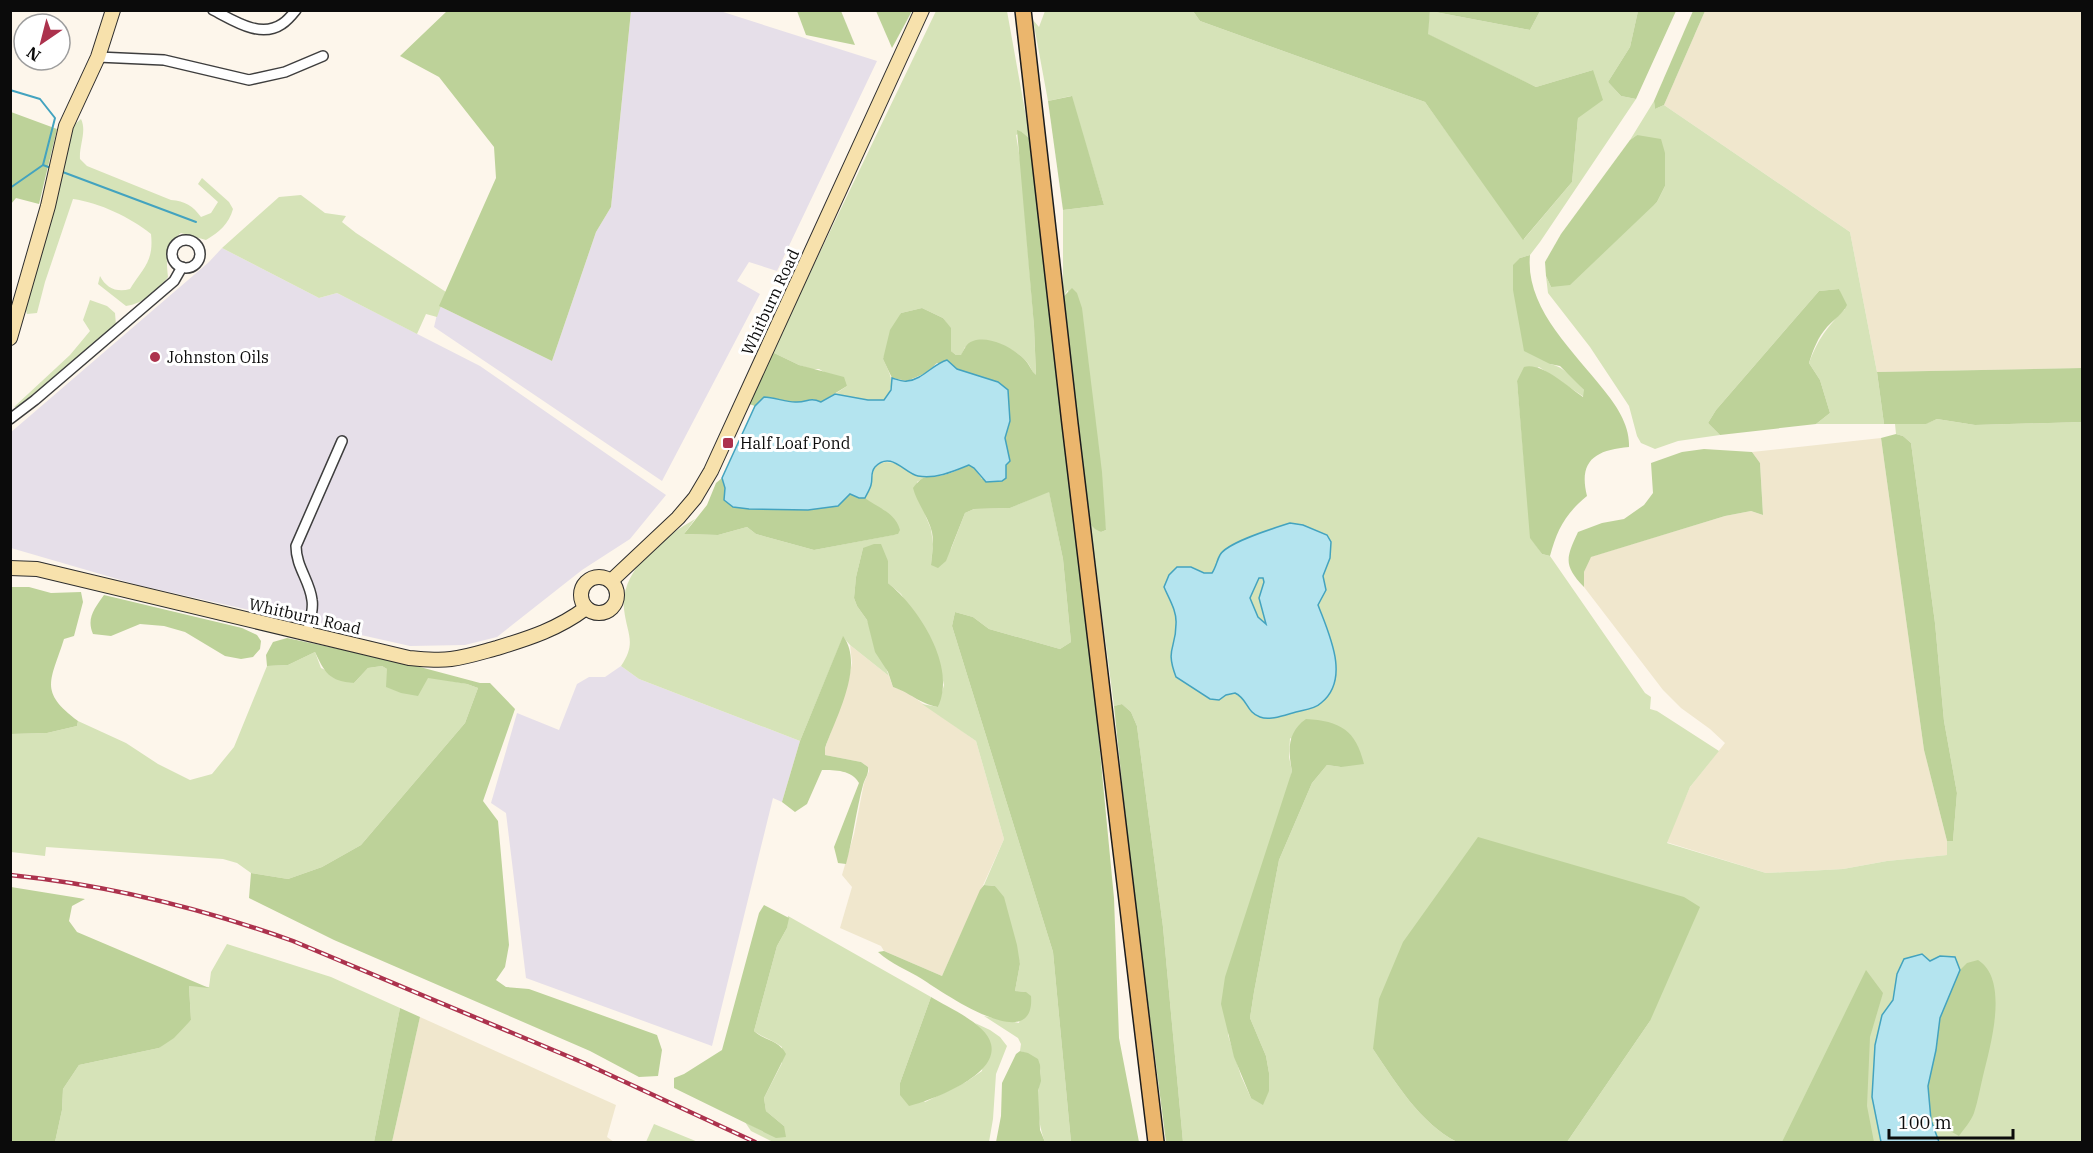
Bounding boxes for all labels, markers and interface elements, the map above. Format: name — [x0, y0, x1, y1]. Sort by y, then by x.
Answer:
north arrow — [12, 12, 72, 72]
text: N — [22, 42, 44, 66]
street label: Whitburn Road — [737, 246, 803, 358]
place label: Johnston Oils — [167, 347, 269, 367]
marker: Johnston Oils — [148, 350, 162, 364]
place label: Half Loaf Pond — [740, 433, 851, 453]
marker: Half Loaf Pond — [721, 436, 735, 450]
street label: Whitburn Road — [247, 593, 363, 639]
scale bar — [1889, 1102, 2014, 1140]
text: 100 m — [1898, 1111, 1952, 1134]

